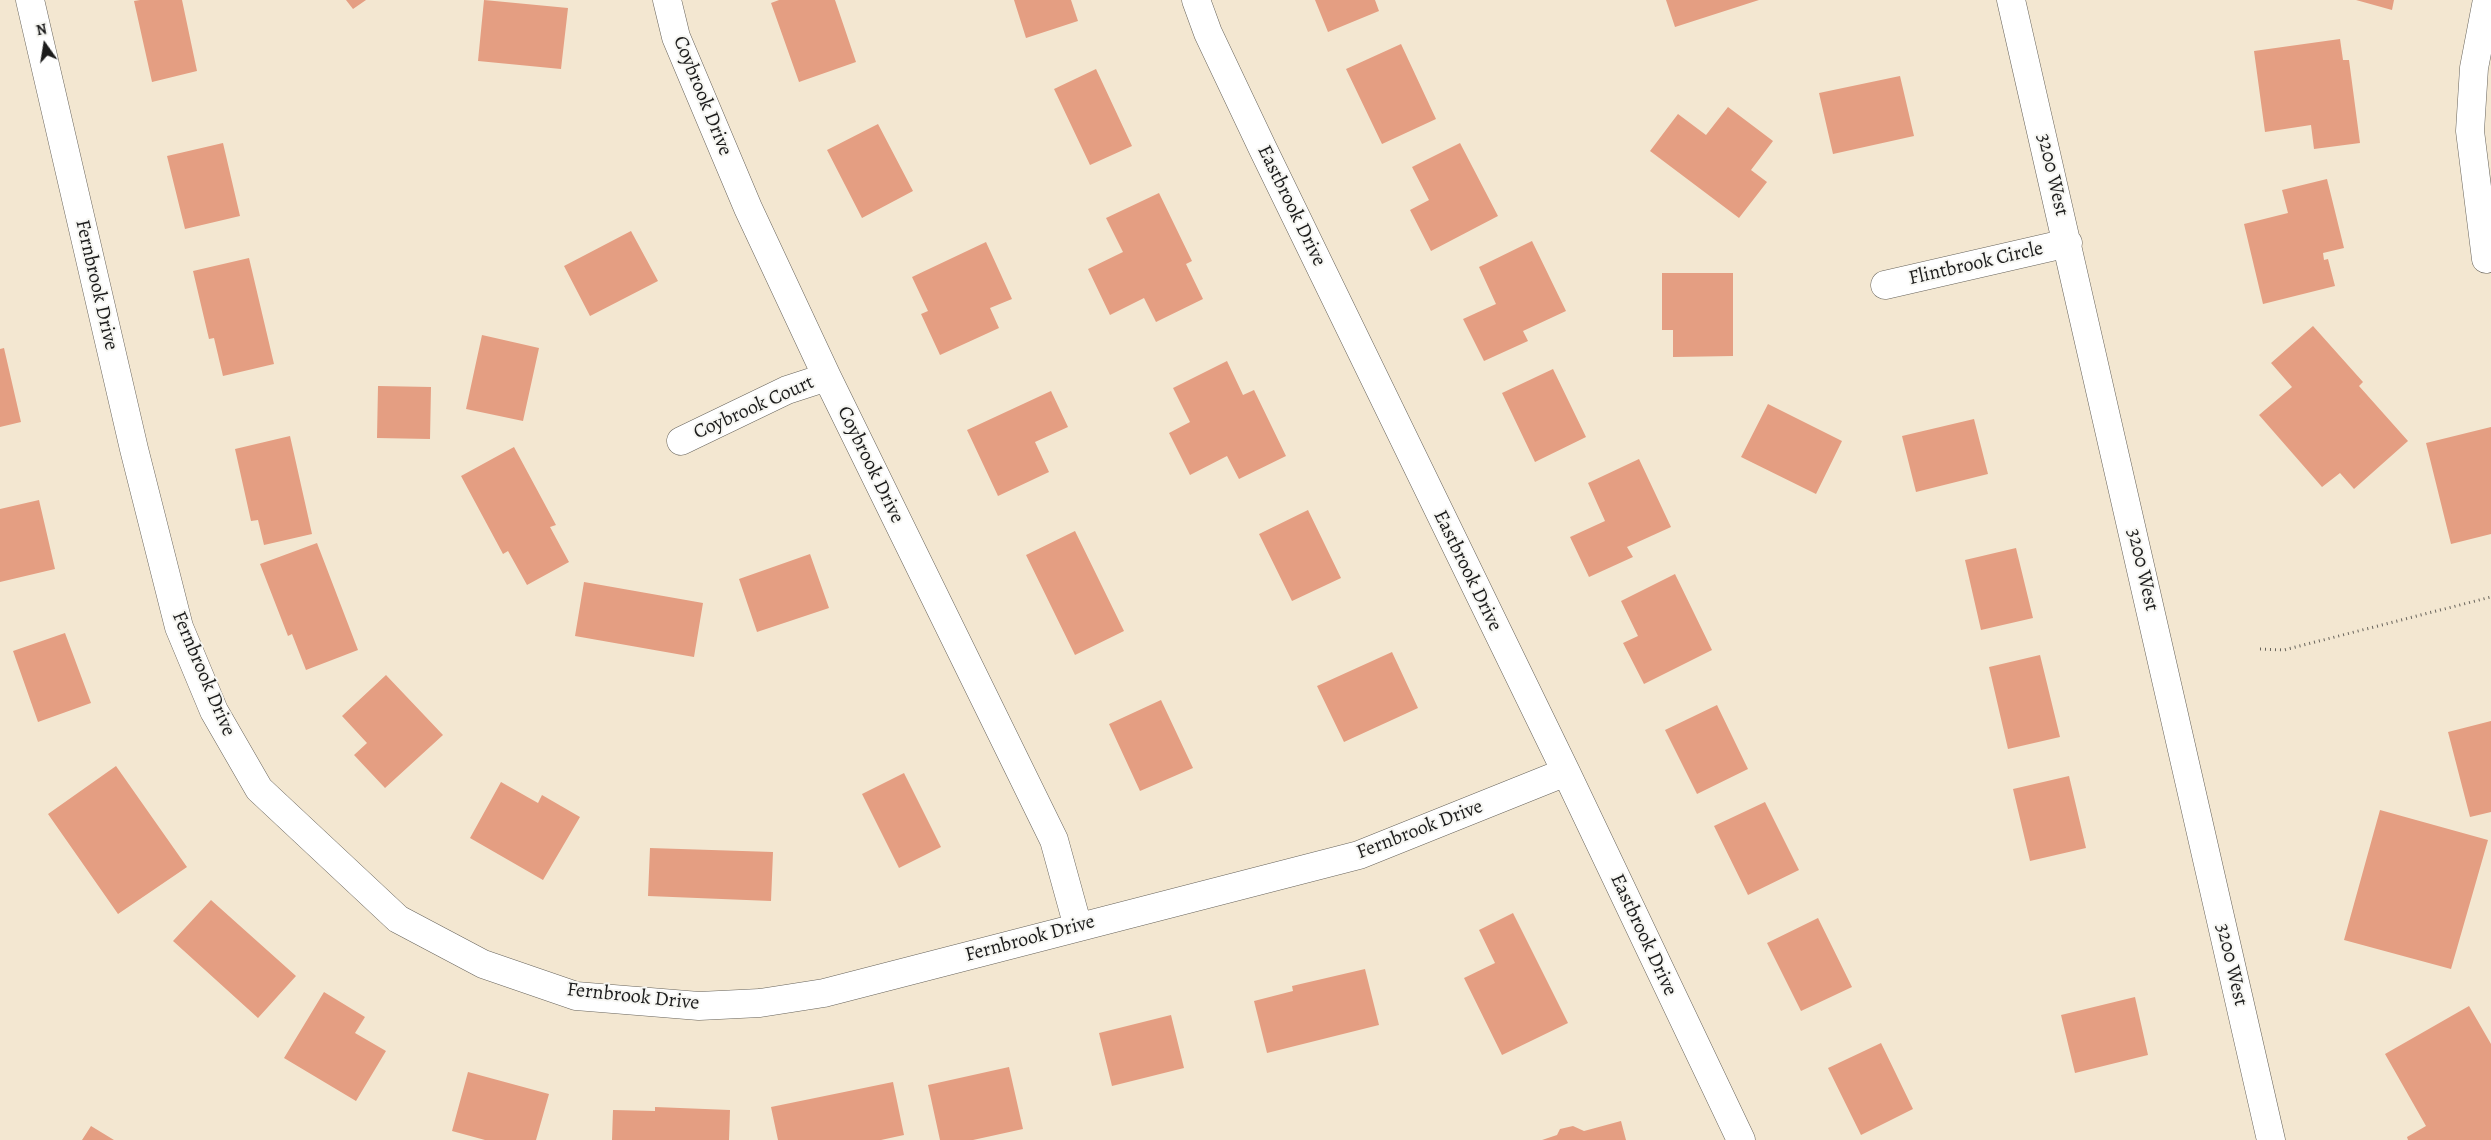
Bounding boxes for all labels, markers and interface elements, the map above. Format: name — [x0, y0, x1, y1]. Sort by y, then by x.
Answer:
text: N — [34, 19, 49, 40]
north arrow — [20, 20, 70, 70]
street label: Coybrook Drive — [667, 33, 737, 159]
street label: 3200 West — [2031, 131, 2073, 219]
street label: Eastbrook Drive — [1251, 142, 1331, 270]
street label: Fernbrook Drive — [69, 217, 123, 353]
street label: Flintbrook Circle — [1906, 237, 2046, 291]
street label: Coybrook Court — [690, 371, 818, 445]
street label: Coybrook Drive — [831, 403, 909, 527]
street label: Eastbrook Drive — [1427, 507, 1507, 635]
street label: 3200 West — [2121, 526, 2163, 614]
street label: Fernbrook Drive — [166, 608, 240, 740]
street label: Fernbrook Drive — [1353, 795, 1487, 865]
street label: Eastbrook Drive — [1604, 870, 1682, 1000]
street label: Fernbrook Drive — [963, 910, 1097, 968]
street label: 3200 West — [2210, 921, 2252, 1009]
street label: Fernbrook Drive — [565, 978, 701, 1016]

